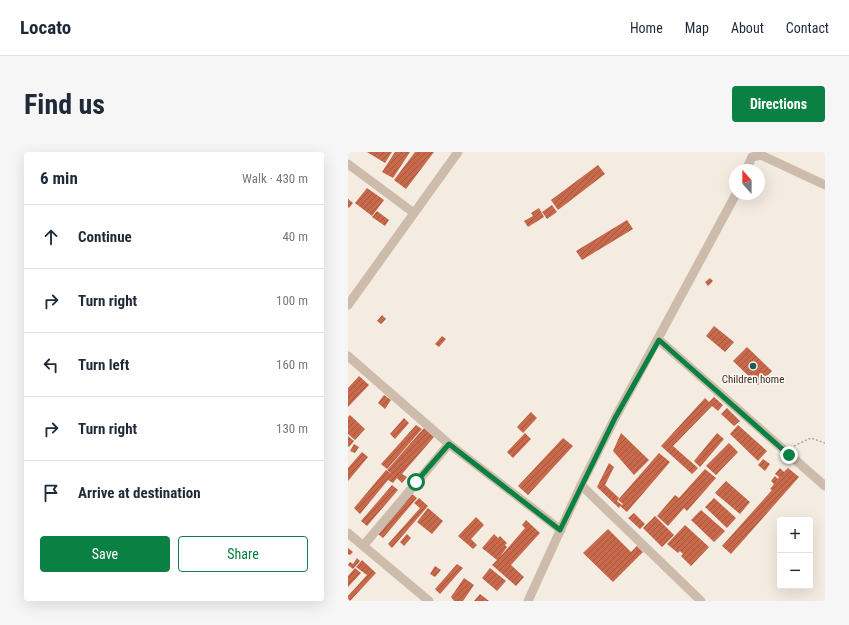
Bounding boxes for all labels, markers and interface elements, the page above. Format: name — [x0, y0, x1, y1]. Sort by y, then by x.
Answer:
text: Locato — [20, 16, 71, 39]
text: Home — [630, 20, 663, 36]
text: Map — [685, 20, 709, 36]
text: About — [731, 20, 764, 36]
text: Contact — [786, 20, 829, 36]
button: Directions — [732, 86, 825, 122]
text: Find us — [24, 88, 105, 121]
north arrow — [729, 164, 765, 200]
text: 6 min — [40, 168, 78, 188]
text: Walk · 430 m — [242, 171, 308, 186]
icon: ahead — [40, 226, 62, 248]
text: Continue — [78, 228, 132, 246]
text: 40 m — [282, 229, 308, 244]
icon: right — [40, 290, 62, 312]
text: Turn right — [78, 292, 137, 310]
text: 100 m — [276, 293, 308, 308]
icon: left — [40, 354, 62, 376]
text: Turn left — [78, 356, 129, 374]
text: 160 m — [276, 357, 308, 372]
marker: Children home — [748, 361, 758, 371]
place label: Children home — [722, 373, 784, 386]
icon: right — [40, 418, 62, 440]
text: Turn right — [78, 420, 137, 438]
text: 130 m — [276, 421, 308, 436]
route end — [780, 446, 798, 464]
route start — [407, 473, 425, 491]
icon: arrive — [40, 482, 62, 504]
text: Arrive at destination — [78, 484, 201, 502]
map controls — [777, 517, 813, 589]
button: + — [777, 517, 813, 553]
button: Save — [40, 536, 170, 572]
button: Share — [178, 536, 308, 572]
button: − — [777, 553, 813, 589]

